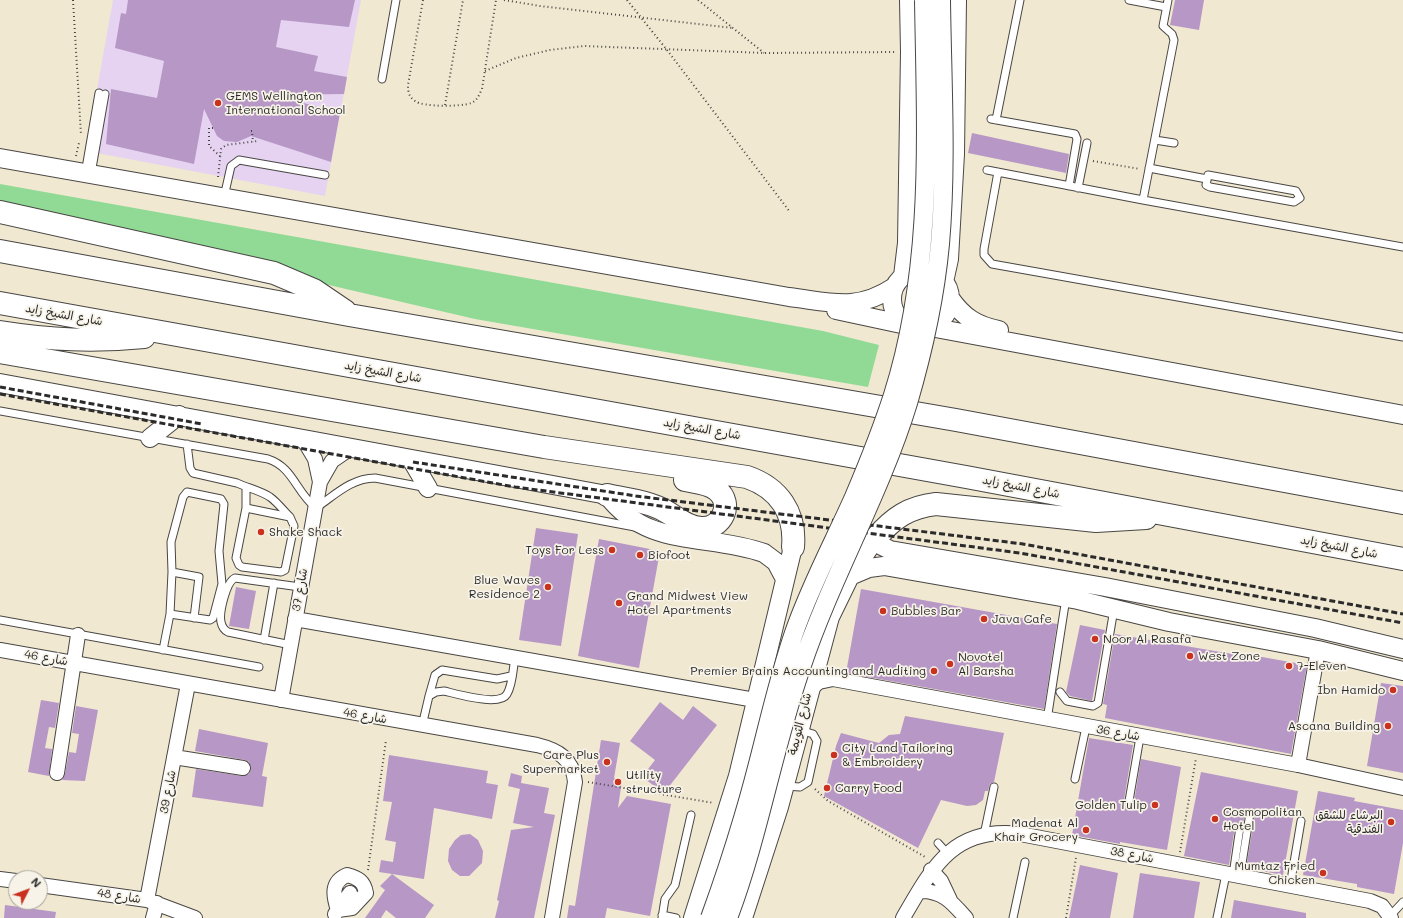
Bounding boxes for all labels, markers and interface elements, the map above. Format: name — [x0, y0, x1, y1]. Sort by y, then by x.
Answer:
place label: GEMS Wellington International School — [226, 89, 346, 117]
marker: GEMS Wellington International School — [213, 98, 223, 108]
street label: شارع الشيخ زايد — [24, 301, 104, 329]
street label: شارع الشيخ زايد — [343, 358, 423, 386]
street label: شارع الشيخ زايد — [662, 415, 742, 443]
street label: شارع الشيخ زايد — [981, 472, 1061, 502]
place label: Shake Shack — [269, 525, 342, 539]
marker: Shake Shack — [256, 527, 266, 537]
street label: شارع الشيخ زايد — [1299, 532, 1379, 562]
place label: Toys For Less — [525, 543, 604, 557]
marker: Toys For Less — [607, 545, 617, 555]
place label: Biofoot — [648, 548, 690, 562]
marker: Biofoot — [635, 550, 645, 560]
street label: شارع 37 — [289, 567, 311, 613]
place label: Blue Waves Residence 2 — [469, 573, 540, 601]
marker: Blue Waves Residence 2 — [543, 582, 553, 592]
place label: Grand Midwest View Hotel Apartments — [627, 589, 748, 617]
marker: Grand Midwest View Hotel Apartments — [614, 598, 624, 608]
place label: Bubbles Bar — [891, 604, 961, 618]
marker: Bubbles Bar — [878, 606, 888, 616]
place label: Java Cafe — [992, 612, 1052, 626]
marker: Java Cafe — [979, 614, 989, 624]
place label: Noor Al Rasafa — [1103, 632, 1192, 646]
marker: Noor Al Rasafa — [1090, 634, 1100, 644]
street label: شارع 46 — [23, 647, 69, 669]
place label: West Zone — [1198, 649, 1260, 663]
place label: Novotel Al Barsha — [958, 650, 1014, 678]
marker: West Zone — [1185, 651, 1195, 661]
marker: Novotel Al Barsha — [945, 659, 955, 669]
place label: 7-Eleven — [1297, 659, 1346, 673]
marker: 7-Eleven — [1284, 661, 1294, 671]
place label: Premier Brains Accounting and Auditing — [690, 664, 926, 678]
marker: Premier Brains Accounting and Auditing — [929, 666, 939, 676]
place label: Ibn Hamido — [1318, 683, 1385, 697]
marker: Ibn Hamido — [1388, 685, 1398, 695]
street label: شارع الثويمة — [785, 691, 815, 757]
street label: شارع 46 — [342, 705, 388, 727]
place label: Ascana Building — [1288, 719, 1380, 733]
marker: Ascana Building — [1383, 721, 1393, 731]
street label: شارع 36 — [1095, 722, 1141, 744]
place label: City Land Tailoring & Embroidery — [842, 741, 953, 769]
place label: Care Plus Supermarket — [523, 748, 599, 776]
marker: City Land Tailoring & Embroidery — [829, 750, 839, 760]
marker: Care Plus Supermarket — [602, 757, 612, 767]
place label: Utility structure — [626, 768, 682, 796]
street label: شارع 39 — [157, 769, 179, 815]
marker: Utility structure — [613, 777, 623, 787]
place label: Carry Food — [835, 781, 902, 795]
marker: Carry Food — [822, 783, 832, 793]
place label: Golden Tulip — [1075, 798, 1147, 812]
marker: Golden Tulip — [1150, 800, 1160, 810]
place label: Cosmopolitan Hotel — [1223, 805, 1302, 833]
place label: البرشاء للشقق الفندقية — [1315, 808, 1383, 836]
marker: Cosmopolitan Hotel — [1210, 814, 1220, 824]
place label: Madenat Al Khair Grocery — [994, 816, 1078, 844]
marker: البرشاء للشقق الفندقية — [1386, 817, 1396, 827]
marker: Madenat Al Khair Grocery — [1081, 825, 1091, 835]
street label: شارع 38 — [1109, 844, 1155, 866]
place label: Mumtaz Fried Chicken — [1235, 859, 1315, 887]
marker: Mumtaz Fried Chicken — [1318, 868, 1328, 878]
north arrow — [8, 870, 48, 910]
text: N — [28, 874, 45, 890]
street label: شارع 48 — [96, 885, 142, 907]

